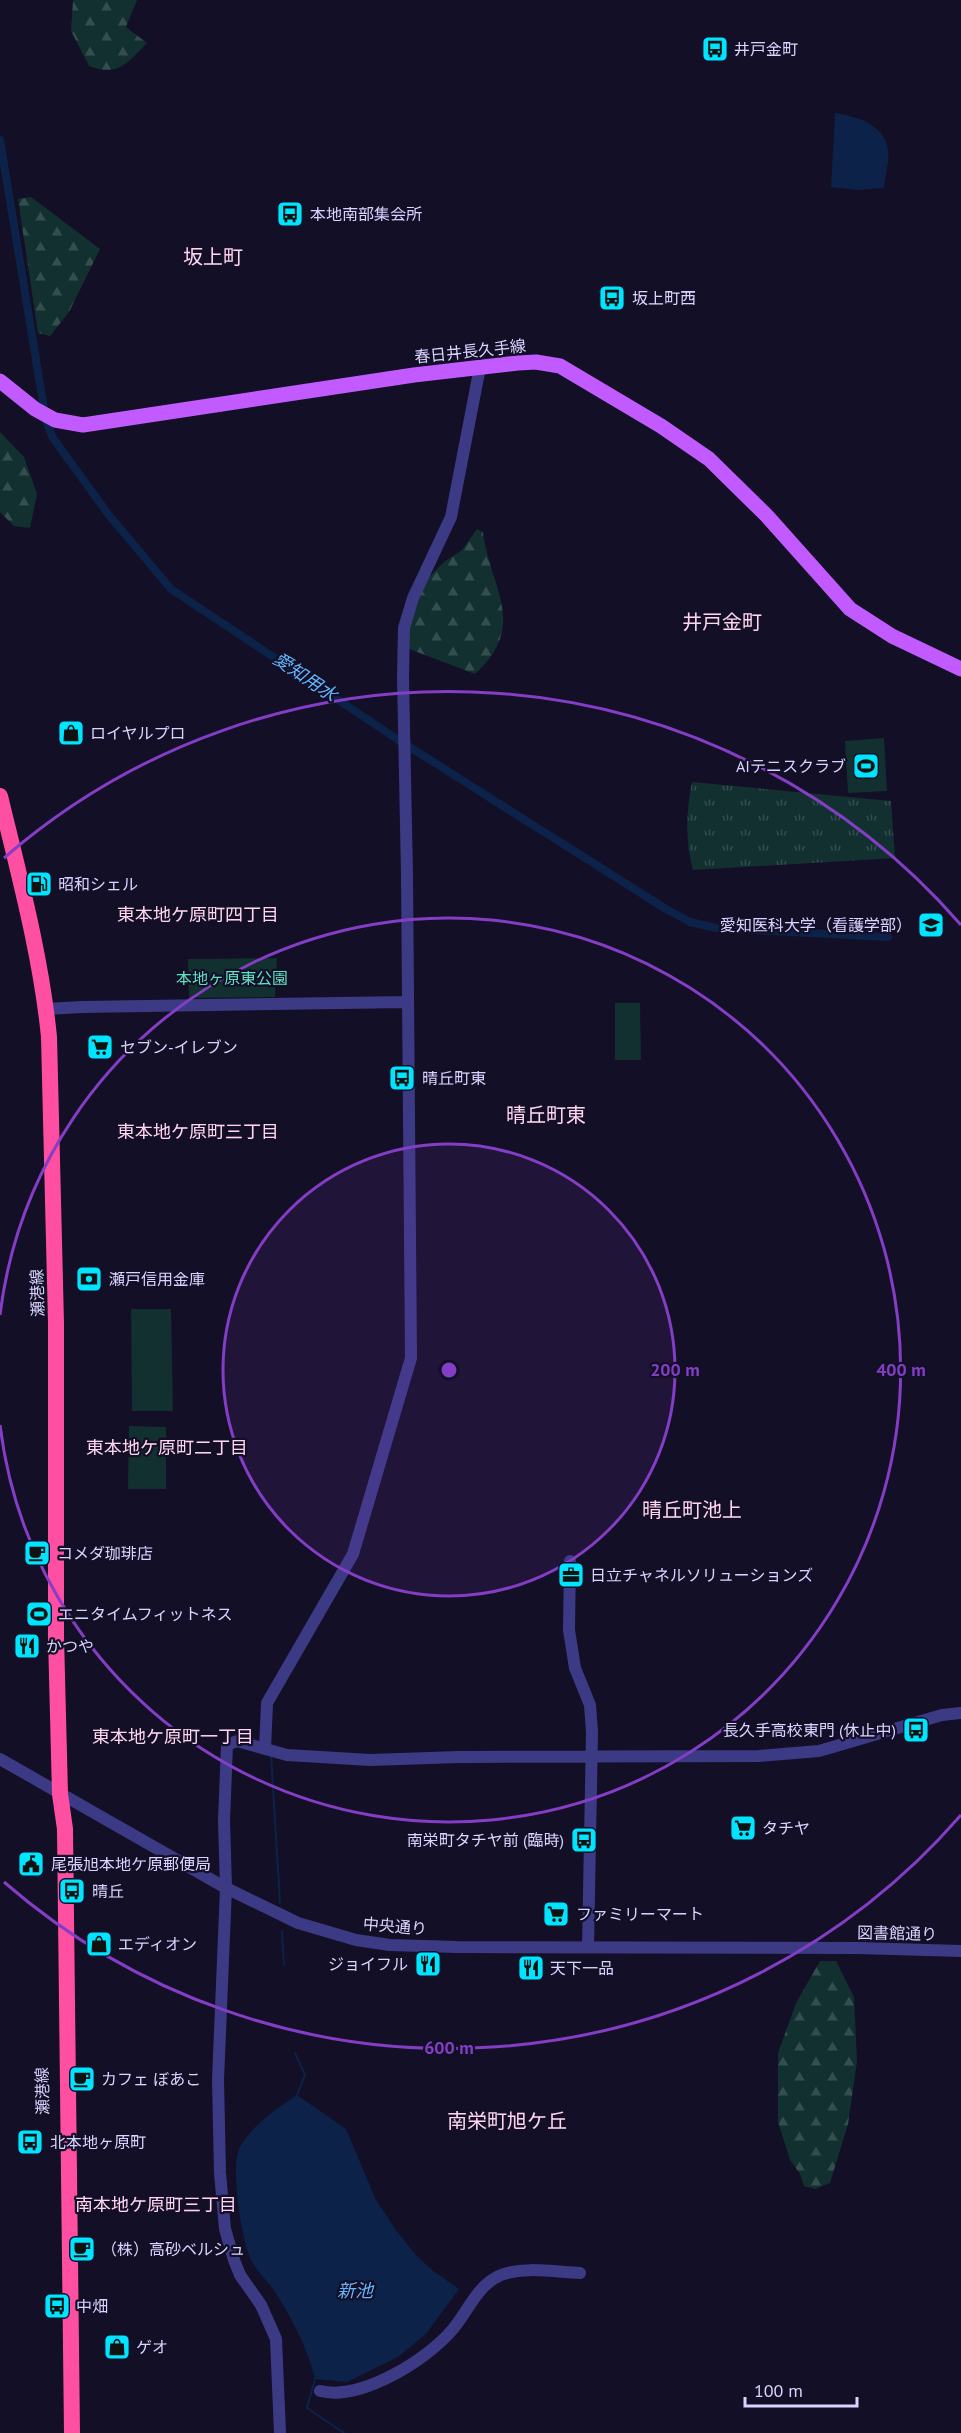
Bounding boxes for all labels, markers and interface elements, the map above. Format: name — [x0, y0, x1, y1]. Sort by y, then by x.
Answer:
bus stop icon: 井戸金町 — [700, 34, 730, 64]
place label: 井戸金町 — [734, 39, 798, 59]
bus stop icon: 本地南部集会所 — [275, 199, 305, 229]
place label: 本地南部集会所 — [310, 204, 422, 224]
district label: 坂上町 — [183, 244, 243, 270]
bus stop icon: 坂上町西 — [597, 283, 627, 313]
place label: 坂上町西 — [632, 288, 696, 308]
street label: 春日井長久手線 — [413, 335, 527, 367]
district label: 井戸金町 — [682, 609, 762, 635]
water label: 愛知用水 — [269, 647, 343, 707]
shop icon: ロイヤルプロ — [56, 718, 86, 748]
place label: ロイヤルプロ — [90, 723, 186, 743]
sports icon: AIテニスクラブ — [851, 751, 881, 781]
place label: AIテニスクラブ — [736, 756, 846, 776]
fuel station icon: 昭和シェル — [24, 869, 54, 899]
place label: 昭和シェル — [58, 874, 138, 894]
district label: 東本地ケ原町四丁目 — [117, 903, 279, 926]
school or university icon: 愛知医科大学（看護学部） — [916, 910, 946, 940]
place label: 愛知医科大学（看護学部） — [720, 915, 912, 935]
park label: 本地ヶ原東公園 — [176, 968, 288, 988]
supermarket icon: セブン-イレブン — [85, 1032, 115, 1062]
place label: セブン-イレブン — [120, 1037, 238, 1057]
bus stop icon: 晴丘町東 — [387, 1063, 417, 1093]
place label: 晴丘町東 — [422, 1068, 486, 1088]
district label: 晴丘町東 — [506, 1102, 586, 1128]
district label: 東本地ケ原町三丁目 — [117, 1120, 279, 1143]
bank icon: 瀬戸信用金庫 — [74, 1264, 104, 1294]
street label: 瀬港線 — [26, 1269, 48, 1317]
place label: 瀬戸信用金庫 — [109, 1269, 205, 1289]
text: 200 m — [650, 1358, 700, 1381]
text: 400 m — [876, 1358, 926, 1381]
centre of rings — [439, 1360, 459, 1380]
district label: 東本地ケ原町二丁目 — [86, 1436, 248, 1459]
district label: 晴丘町池上 — [642, 1497, 742, 1523]
cafe icon: コメダ珈琲店 — [22, 1538, 52, 1568]
place label: コメダ珈琲店 — [57, 1543, 153, 1563]
office icon: 日立チャネルソリューションズ — [556, 1560, 586, 1590]
place label: 日立チャネルソリューションズ — [590, 1565, 813, 1585]
sports icon: エニタイムフィットネス — [24, 1599, 54, 1629]
place label: エニタイムフィットネス — [58, 1604, 232, 1624]
restaurant icon: かつや — [12, 1631, 42, 1661]
place label: かつや — [46, 1636, 94, 1656]
bus stop icon: 長久手高校東門 (休止中) — [901, 1715, 931, 1745]
place label: 長久手高校東門 (休止中) — [723, 1720, 896, 1740]
district label: 東本地ケ原町一丁目 — [92, 1725, 254, 1748]
supermarket icon: タチヤ — [728, 1813, 758, 1843]
place label: タチヤ — [762, 1818, 810, 1838]
bus stop icon: 南栄町タチヤ前 (臨時) — [569, 1825, 599, 1855]
place label: 南栄町タチヤ前 (臨時) — [407, 1830, 564, 1850]
public building icon: 尾張旭本地ケ原郵便局 — [16, 1849, 46, 1879]
place label: 尾張旭本地ケ原郵便局 — [51, 1854, 211, 1874]
bus stop icon: 晴丘 — [57, 1876, 87, 1906]
place label: 晴丘 — [92, 1881, 124, 1901]
supermarket icon: ファミリーマート — [541, 1899, 571, 1929]
place label: ファミリーマート — [576, 1904, 704, 1924]
street label: 中央通り — [362, 1913, 428, 1939]
street label: 図書館通り — [857, 1922, 937, 1944]
shop icon: エディオン — [84, 1929, 114, 1959]
place label: エディオン — [118, 1934, 197, 1954]
restaurant icon: ジョイフル — [413, 1949, 443, 1979]
restaurant icon: 天下一品 — [516, 1953, 546, 1983]
place label: ジョイフル — [328, 1954, 408, 1974]
place label: 天下一品 — [550, 1958, 614, 1978]
text: 600 m — [424, 2036, 474, 2059]
cafe icon: カフェ ぼあこ — [67, 2064, 97, 2094]
street label: 瀬港線 — [32, 2067, 52, 2115]
place label: カフェ ぼあこ — [101, 2069, 201, 2089]
district label: 南栄町旭ケ丘 — [447, 2108, 567, 2134]
bus stop icon: 北本地ヶ原町 — [15, 2127, 45, 2157]
place label: 北本地ヶ原町 — [50, 2132, 146, 2152]
district label: 南本地ケ原町三丁目 — [75, 2193, 237, 2216]
cafe icon: （株）高砂ベルシュ — [67, 2234, 97, 2264]
place label: （株）高砂ベルシュ — [101, 2239, 245, 2259]
water label: 新池 — [337, 2279, 375, 2302]
bus stop icon: 中畑 — [42, 2291, 72, 2321]
place label: 中畑 — [76, 2296, 108, 2316]
shop icon: ゲオ — [102, 2332, 132, 2362]
place label: ゲオ — [136, 2337, 168, 2357]
scale bar — [745, 2370, 858, 2408]
text: 100 m — [754, 2379, 803, 2402]

